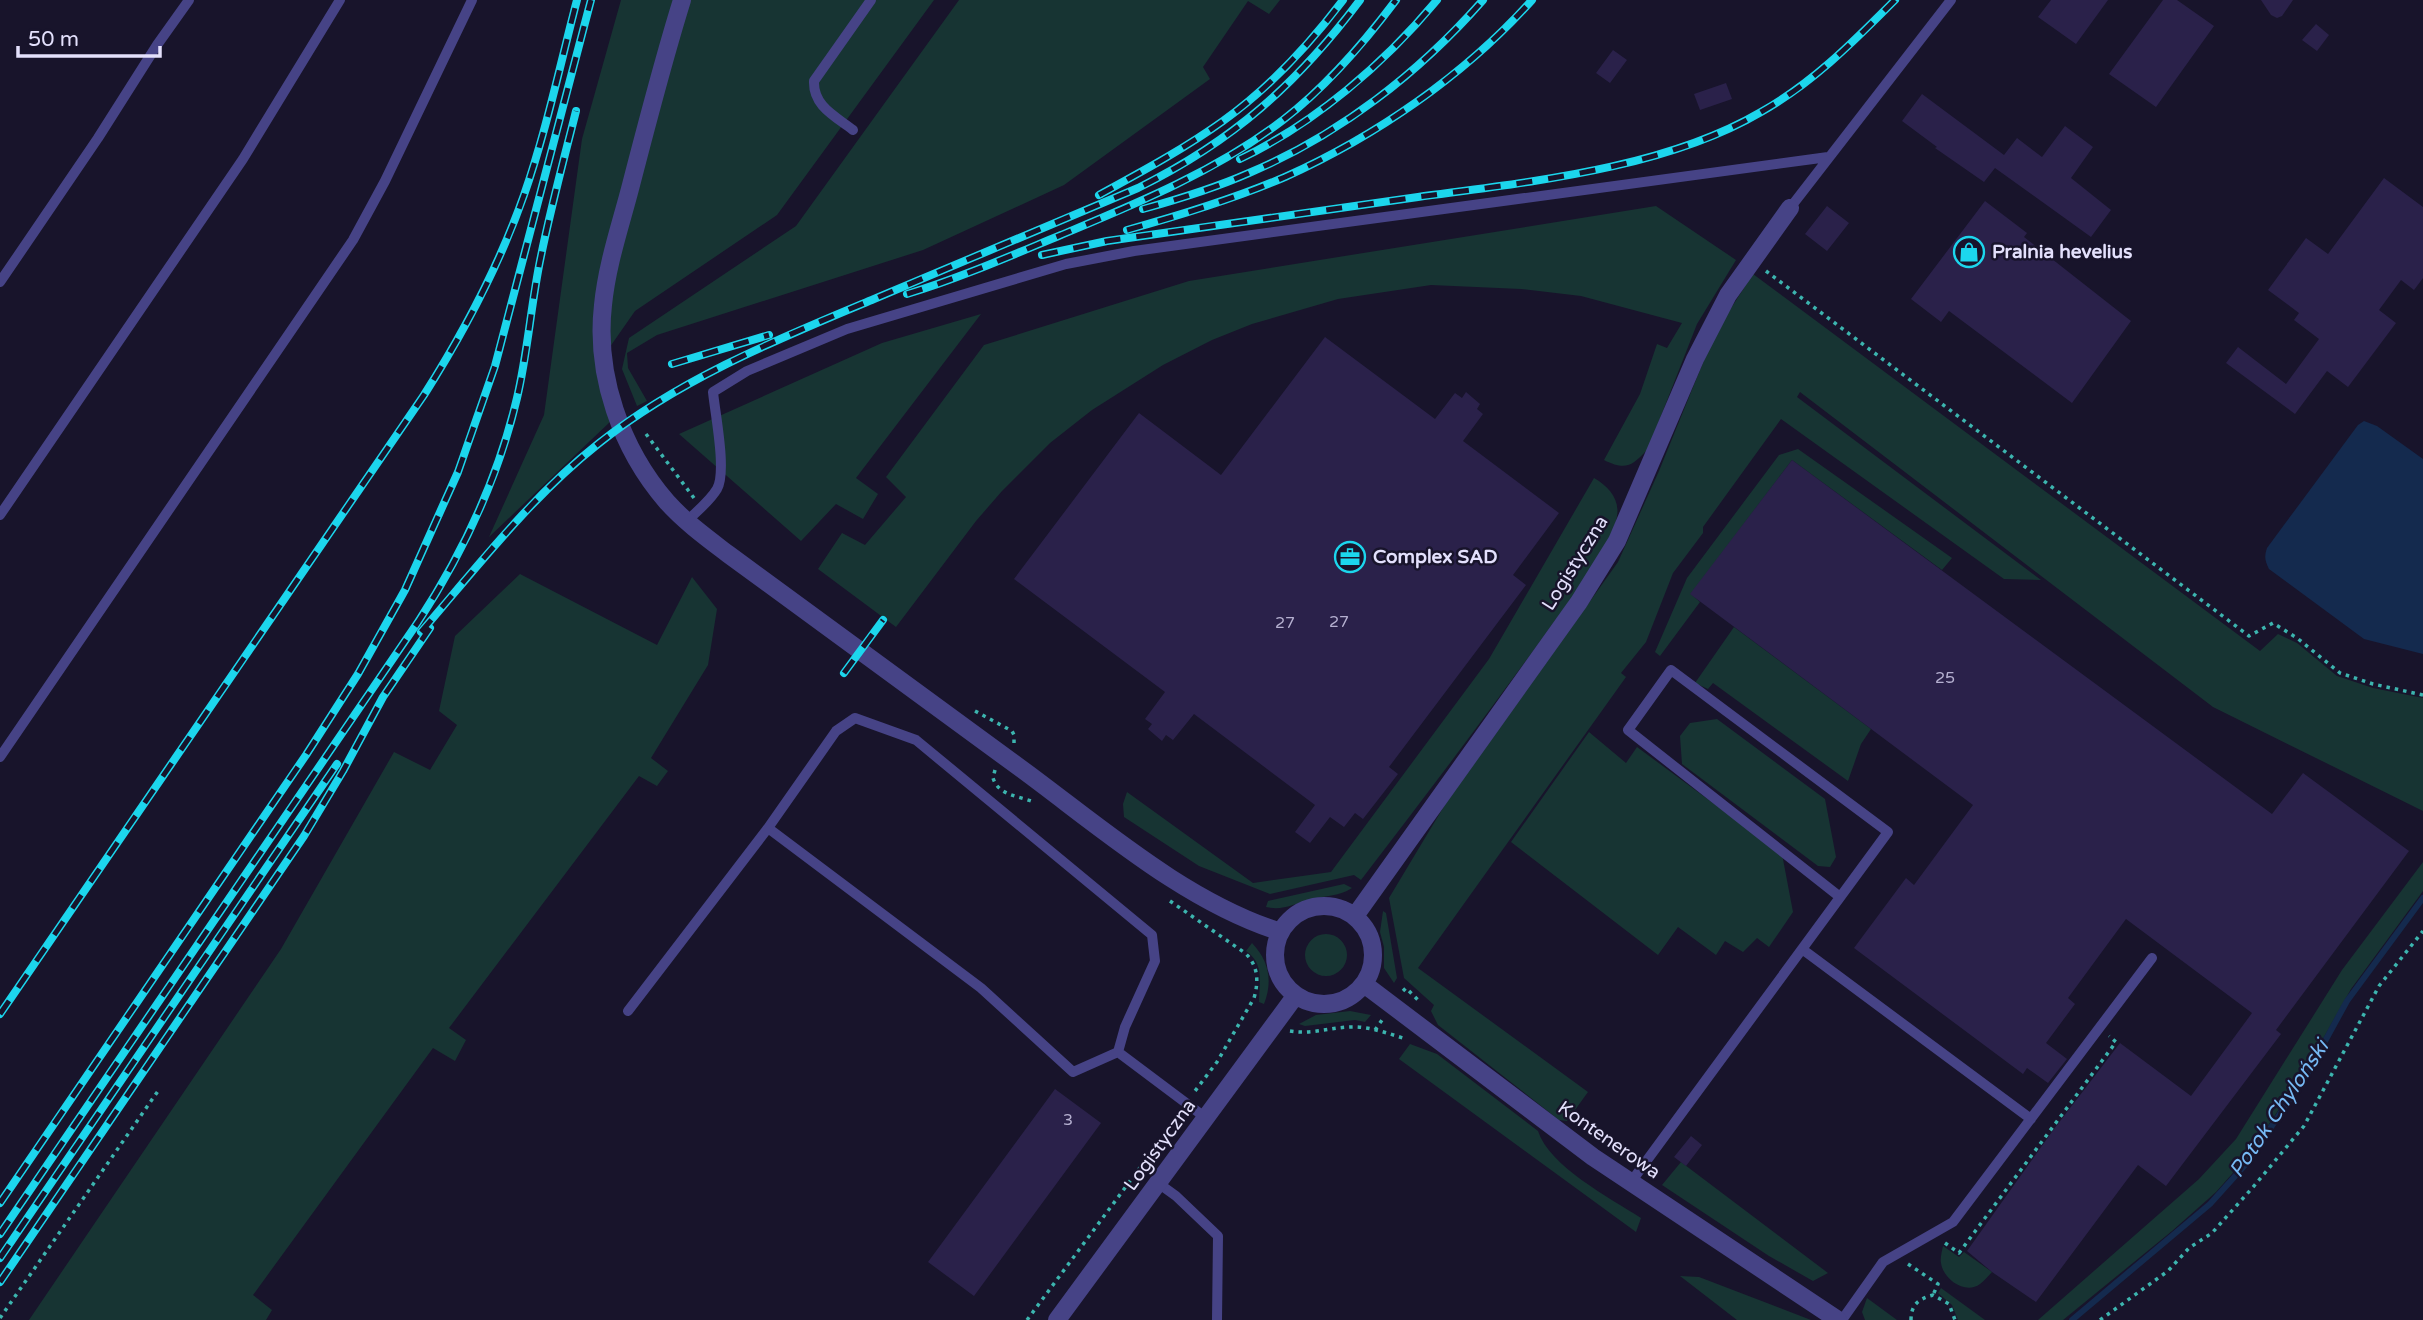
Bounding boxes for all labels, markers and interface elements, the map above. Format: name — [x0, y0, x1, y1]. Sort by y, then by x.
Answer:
scale bar — [18, 14, 159, 58]
text: 50 m — [28, 27, 79, 52]
shop icon: Pralnia hevelius — [1952, 235, 1986, 269]
place label: Pralnia hevelius — [1992, 241, 2132, 263]
street label: Logistyczna — [1537, 512, 1613, 614]
office icon: Complex SAD — [1333, 540, 1367, 574]
place label: Complex SAD — [1373, 546, 1498, 569]
house number: 27 — [1329, 612, 1349, 632]
house number: 27 — [1275, 613, 1295, 633]
house number: 25 — [1935, 668, 1955, 688]
water label: Potok Chyloński — [2224, 1033, 2336, 1182]
street label: Logistyczna — [1120, 1095, 1200, 1195]
street label: Kontenerowa — [1554, 1097, 1664, 1183]
house number: 3 — [1063, 1110, 1073, 1130]

